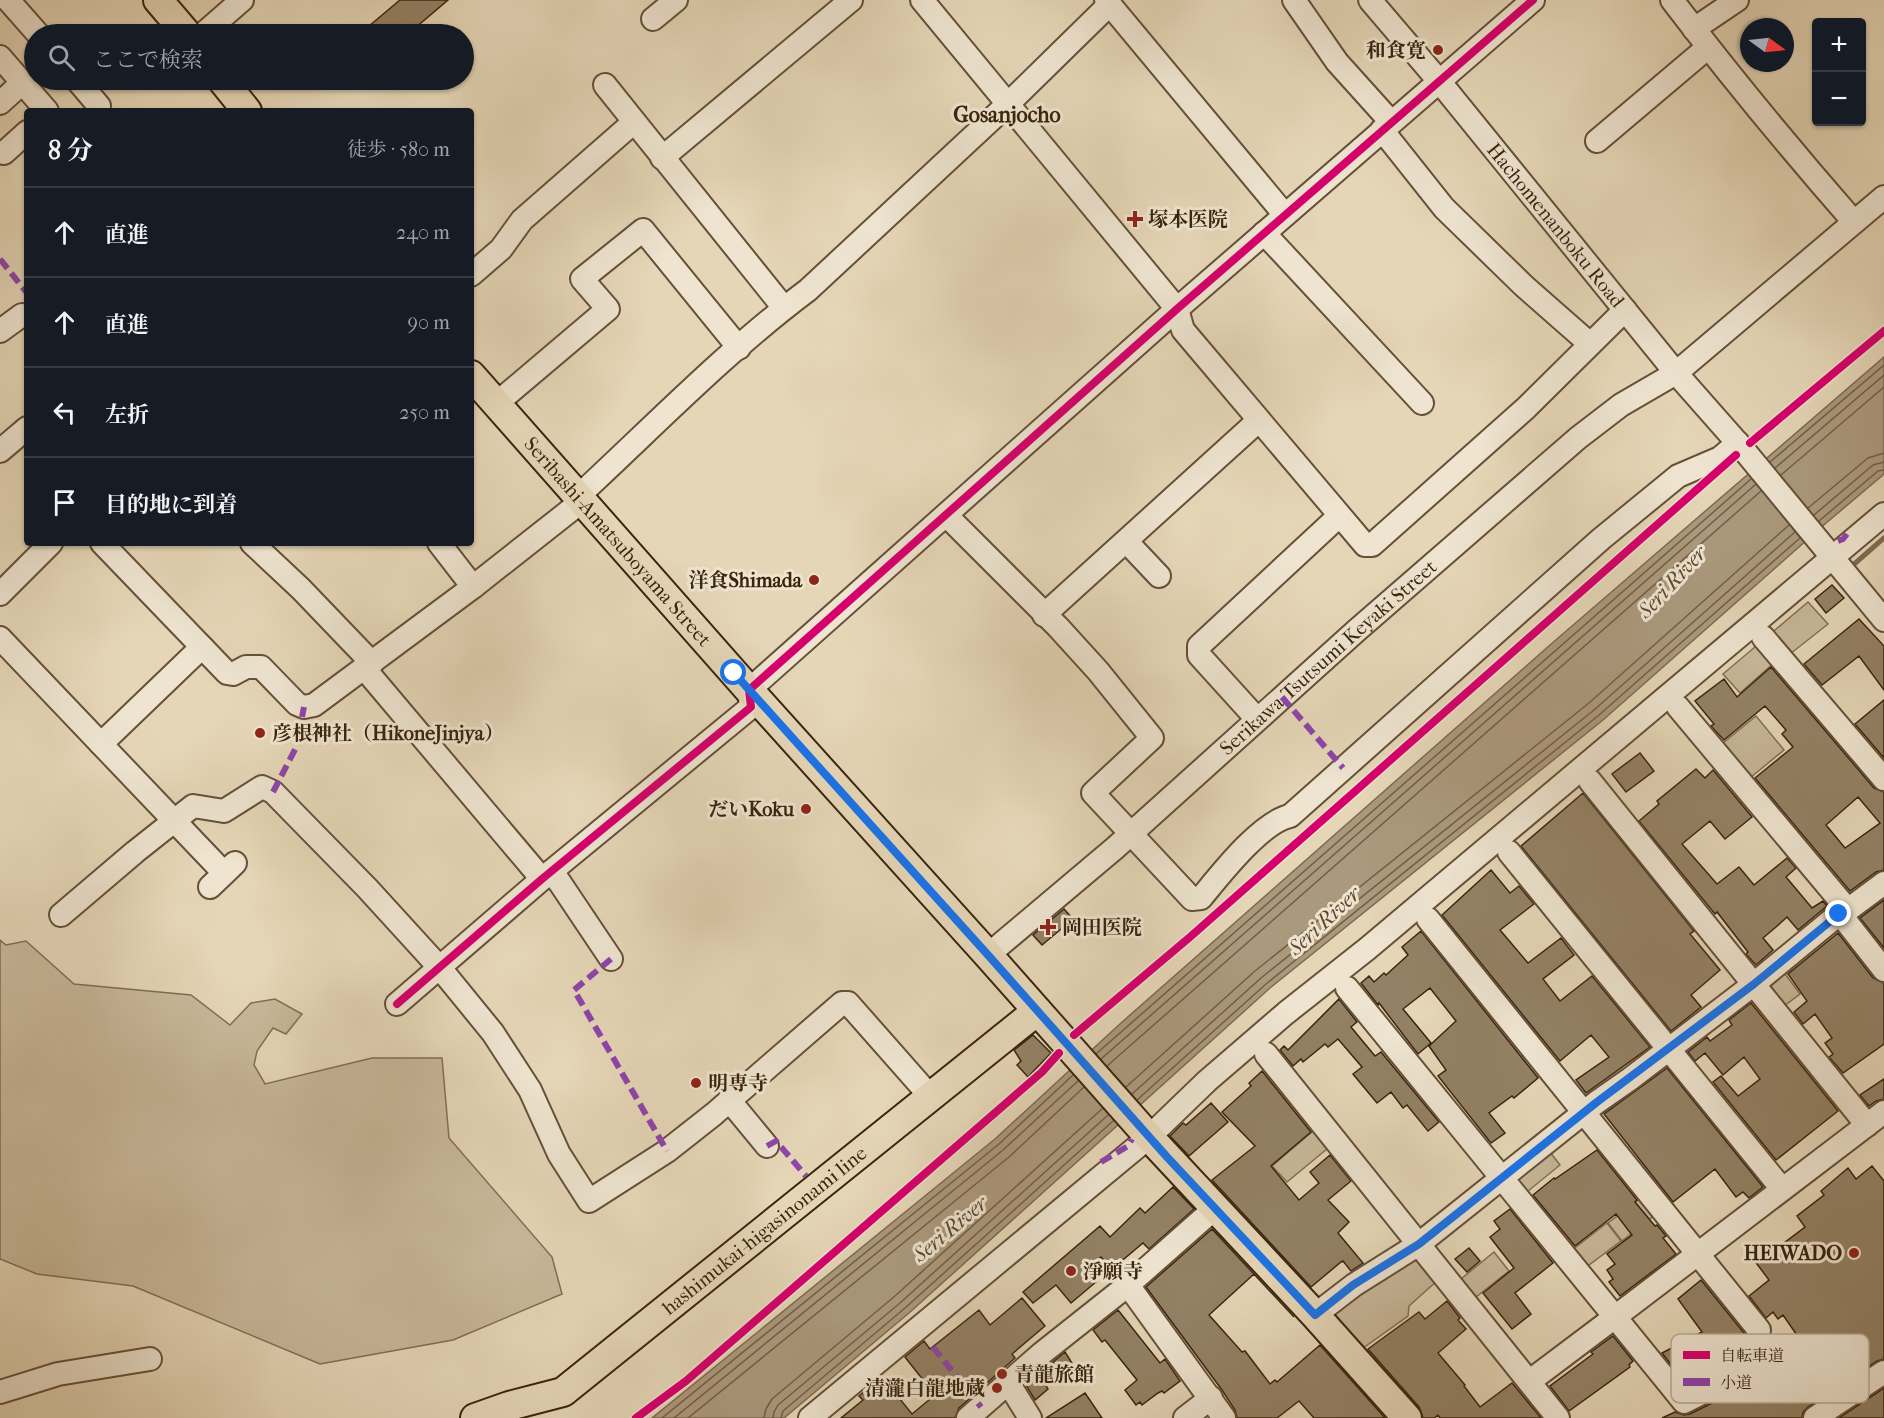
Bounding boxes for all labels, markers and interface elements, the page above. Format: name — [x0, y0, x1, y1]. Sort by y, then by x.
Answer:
north arrow — [1740, 18, 1794, 72]
map controls — [1812, 18, 1866, 126]
button: + — [1812, 18, 1866, 72]
search box — [24, 24, 474, 90]
place label: 和食寛 — [1366, 39, 1426, 62]
icon: search — [45, 41, 78, 74]
marker: 和食寛 — [1431, 43, 1445, 57]
text: ここで検索 — [93, 47, 203, 73]
button: − — [1812, 72, 1866, 126]
district label: Gosanjocho — [953, 102, 1061, 128]
text: 8 分 — [48, 135, 93, 166]
text: 徒歩 · 580 m — [347, 138, 450, 161]
street label: Hachomenanboku Road — [1482, 139, 1630, 313]
place label: 塚本医院 — [1148, 208, 1228, 231]
marker: 塚本医院 — [1126, 210, 1144, 228]
icon: ahead — [48, 216, 81, 249]
text: 240 m — [396, 221, 450, 244]
text: 直進 — [105, 222, 149, 248]
icon: ahead — [48, 306, 81, 339]
text: 90 m — [408, 311, 450, 334]
text: 直進 — [105, 312, 149, 338]
icon: left — [48, 396, 81, 429]
text: 250 m — [399, 401, 450, 424]
text: 左折 — [105, 402, 149, 428]
street label: Seribashi-Amatsuboyama Street — [519, 432, 716, 651]
icon: arrive — [48, 486, 81, 519]
text: 目的地に到着 — [105, 492, 237, 518]
water label: Seri River — [1632, 540, 1712, 624]
street label: Serikawa Tsutsumi Keyaki Street — [1215, 555, 1441, 760]
place label: 洋食Shimada — [689, 569, 803, 592]
marker: 洋食Shimada — [807, 573, 821, 587]
route start — [720, 659, 746, 685]
place label: 彦根神社（HikoneJinjya） — [272, 722, 504, 745]
marker: 彦根神社（HikoneJinjya） — [253, 726, 267, 740]
place label: だいKoku — [708, 798, 795, 821]
marker: だいKoku — [799, 802, 813, 816]
water label: Seri River — [1282, 881, 1366, 961]
route end — [1825, 900, 1851, 926]
place label: 岡田医院 — [1062, 916, 1142, 939]
marker: 岡田医院 — [1039, 918, 1057, 936]
place label: 明専寺 — [708, 1072, 768, 1095]
marker: 明専寺 — [689, 1076, 703, 1090]
street label: hashimukai-higasinonami line — [658, 1141, 872, 1320]
water label: Seri River — [907, 1190, 993, 1267]
place label: HEIWADO — [1744, 1242, 1842, 1265]
marker: HEIWADO — [1847, 1246, 1861, 1260]
place label: 淨願寺 — [1083, 1260, 1143, 1283]
marker: 淨願寺 — [1064, 1264, 1078, 1278]
legend — [1671, 1334, 1869, 1403]
text: 自転車道 — [1720, 1346, 1784, 1365]
place label: 青龍旅館 — [1014, 1363, 1094, 1386]
marker: 青龍旅館 — [995, 1367, 1009, 1381]
text: 小道 — [1720, 1373, 1752, 1392]
place label: 清瀧白龍地蔵 — [865, 1377, 985, 1400]
marker: 清瀧白龍地蔵 — [990, 1381, 1004, 1395]

